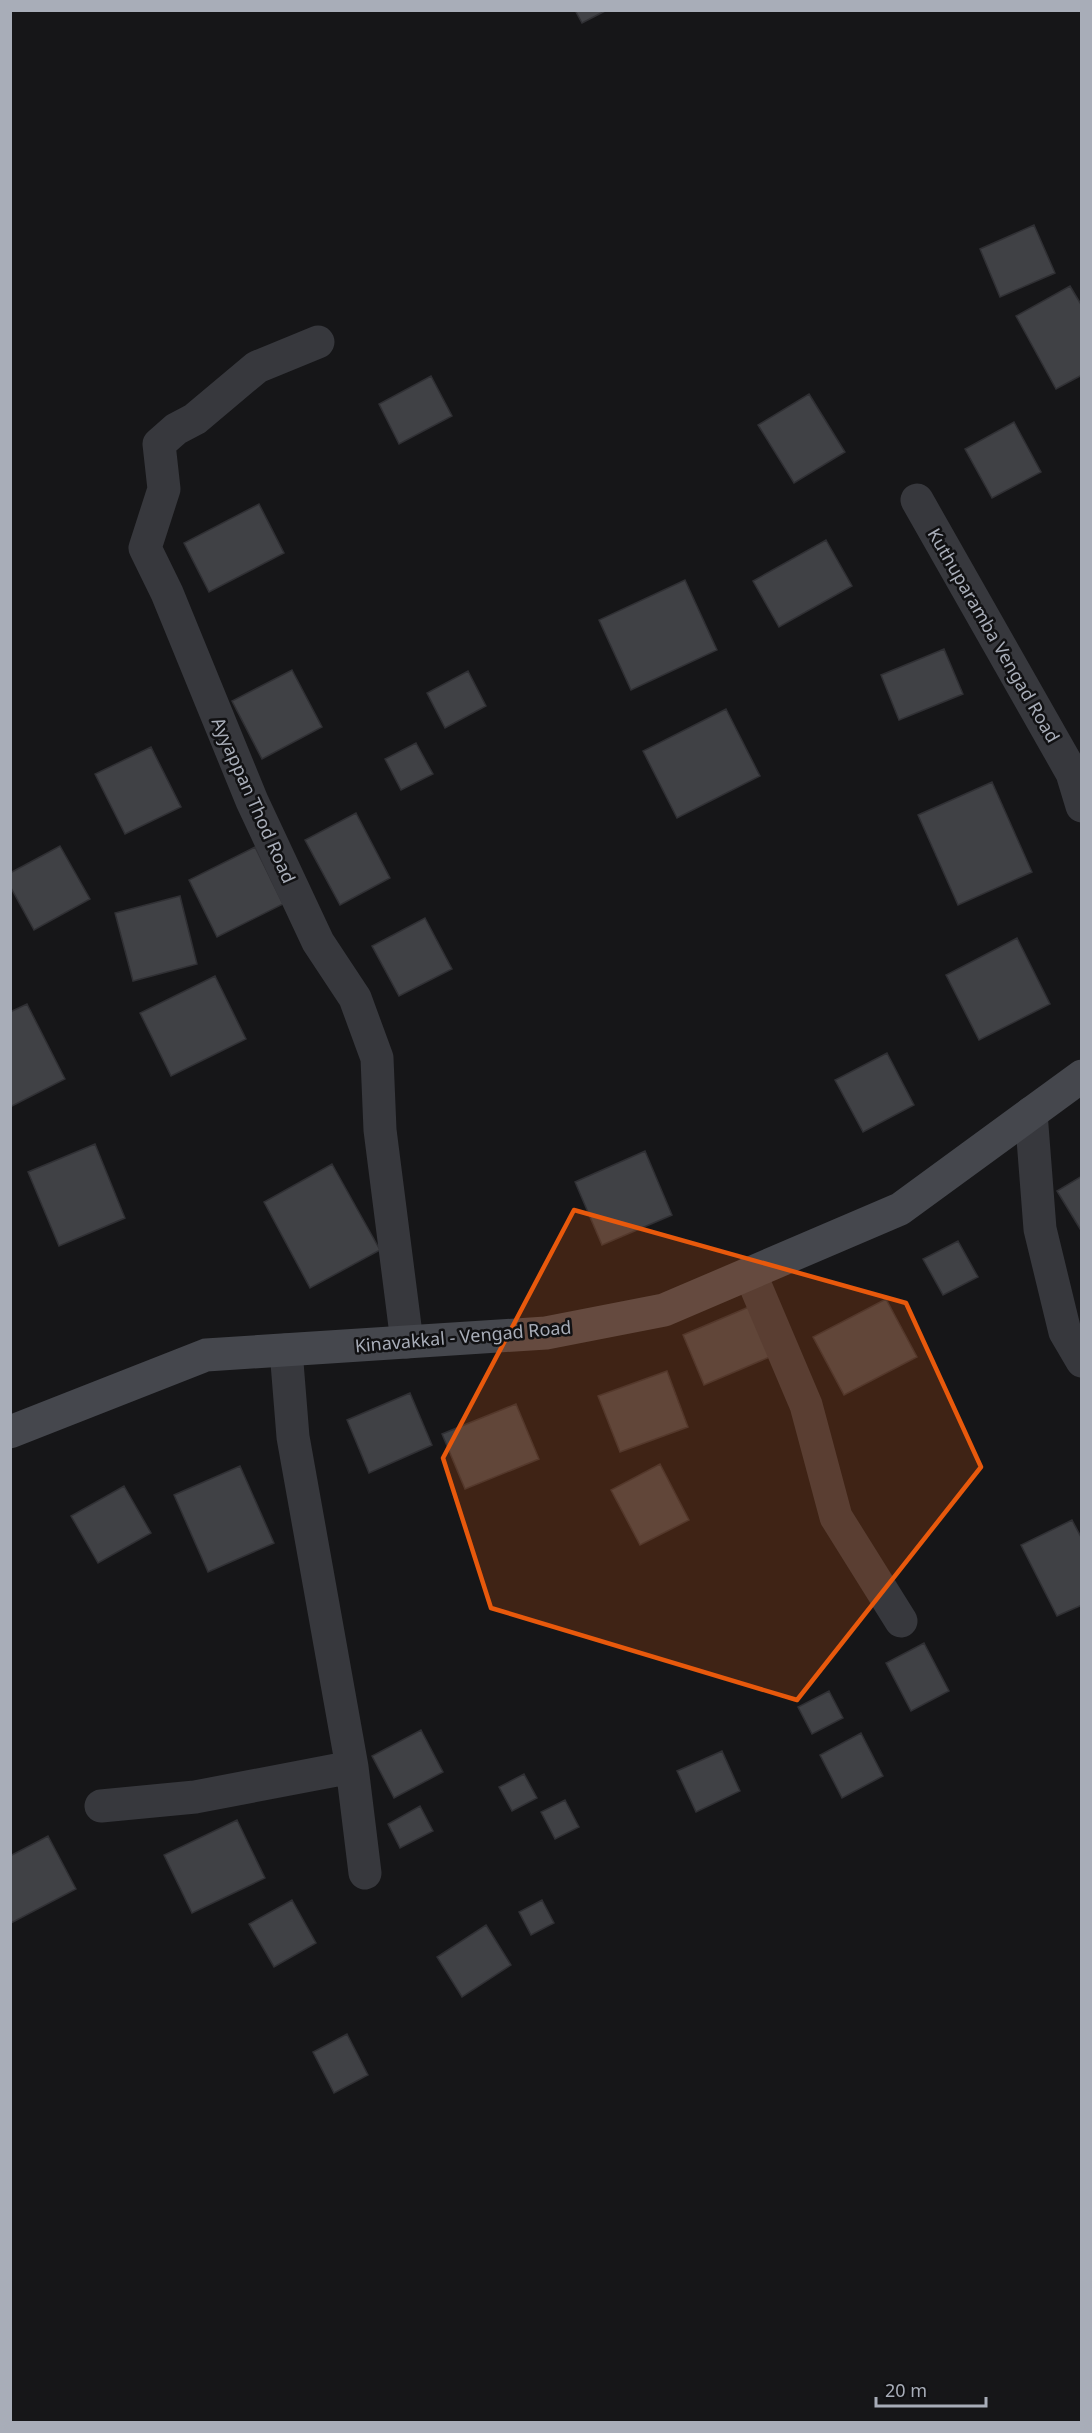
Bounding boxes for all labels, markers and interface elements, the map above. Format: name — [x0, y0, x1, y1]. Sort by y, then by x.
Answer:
street label: Kuthuparamba Vengad Road — [923, 523, 1065, 747]
street label: Ayyappan Thod Road — [207, 713, 301, 887]
street label: Kinavakkal - Vengad Road — [354, 1315, 572, 1357]
scale bar — [876, 2370, 986, 2408]
text: 20 m — [885, 2378, 927, 2402]

